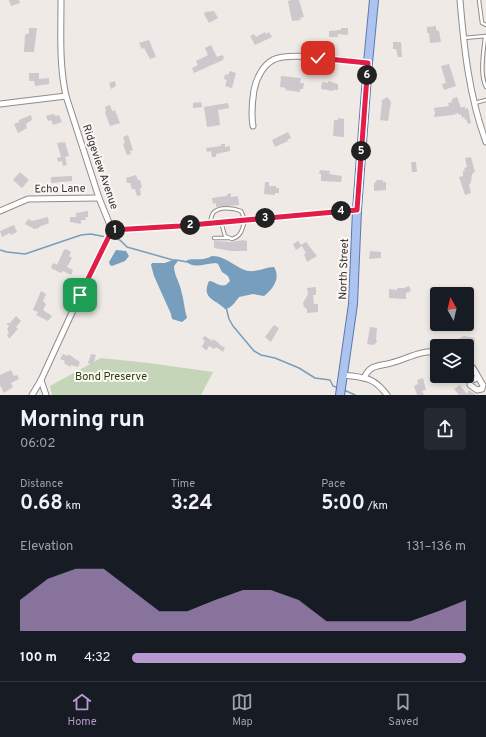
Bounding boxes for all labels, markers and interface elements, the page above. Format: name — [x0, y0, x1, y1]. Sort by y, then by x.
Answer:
pin — [301, 41, 335, 75]
icon: check — [307, 47, 329, 69]
pin: 6 — [357, 65, 377, 85]
text: 6 — [364, 68, 370, 82]
street label: Ridgeview Avenue — [79, 123, 121, 211]
pin: 5 — [351, 141, 371, 161]
text: 5 — [358, 144, 364, 158]
street label: Echo Lane — [34, 182, 86, 196]
pin: 4 — [331, 201, 351, 221]
text: 4 — [337, 204, 345, 218]
pin: 3 — [255, 208, 275, 228]
text: 3 — [262, 211, 268, 225]
pin: 2 — [180, 215, 200, 235]
text: 2 — [187, 218, 193, 232]
pin: 1 — [105, 220, 125, 240]
text: 1 — [113, 223, 117, 237]
street label: North Street — [336, 238, 352, 300]
pin — [63, 278, 97, 312]
icon: arrive — [69, 284, 91, 306]
north arrow — [430, 287, 474, 331]
map controls — [430, 287, 474, 383]
button: layers — [430, 339, 474, 383]
park label: Bond Preserve — [75, 370, 147, 384]
text: Morning run — [20, 407, 145, 434]
button: share — [424, 408, 466, 450]
text: 06:02 — [20, 436, 55, 452]
text: Distance — [20, 477, 63, 491]
text: Time — [171, 477, 195, 491]
text: Pace — [321, 477, 346, 491]
text: 0.68 — [20, 491, 63, 517]
text: 3:24 — [171, 491, 213, 517]
text: 5:00 — [321, 491, 365, 517]
text: km — [63, 499, 81, 513]
text: /km — [365, 499, 388, 513]
text: Elevation — [20, 539, 73, 555]
text: 131–136 m — [407, 539, 466, 555]
text: 100 m — [20, 650, 57, 666]
text: 4:32 — [84, 650, 111, 666]
tab: Home — [67, 691, 97, 729]
tab: Map — [231, 691, 253, 729]
tab: Saved — [388, 691, 419, 729]

